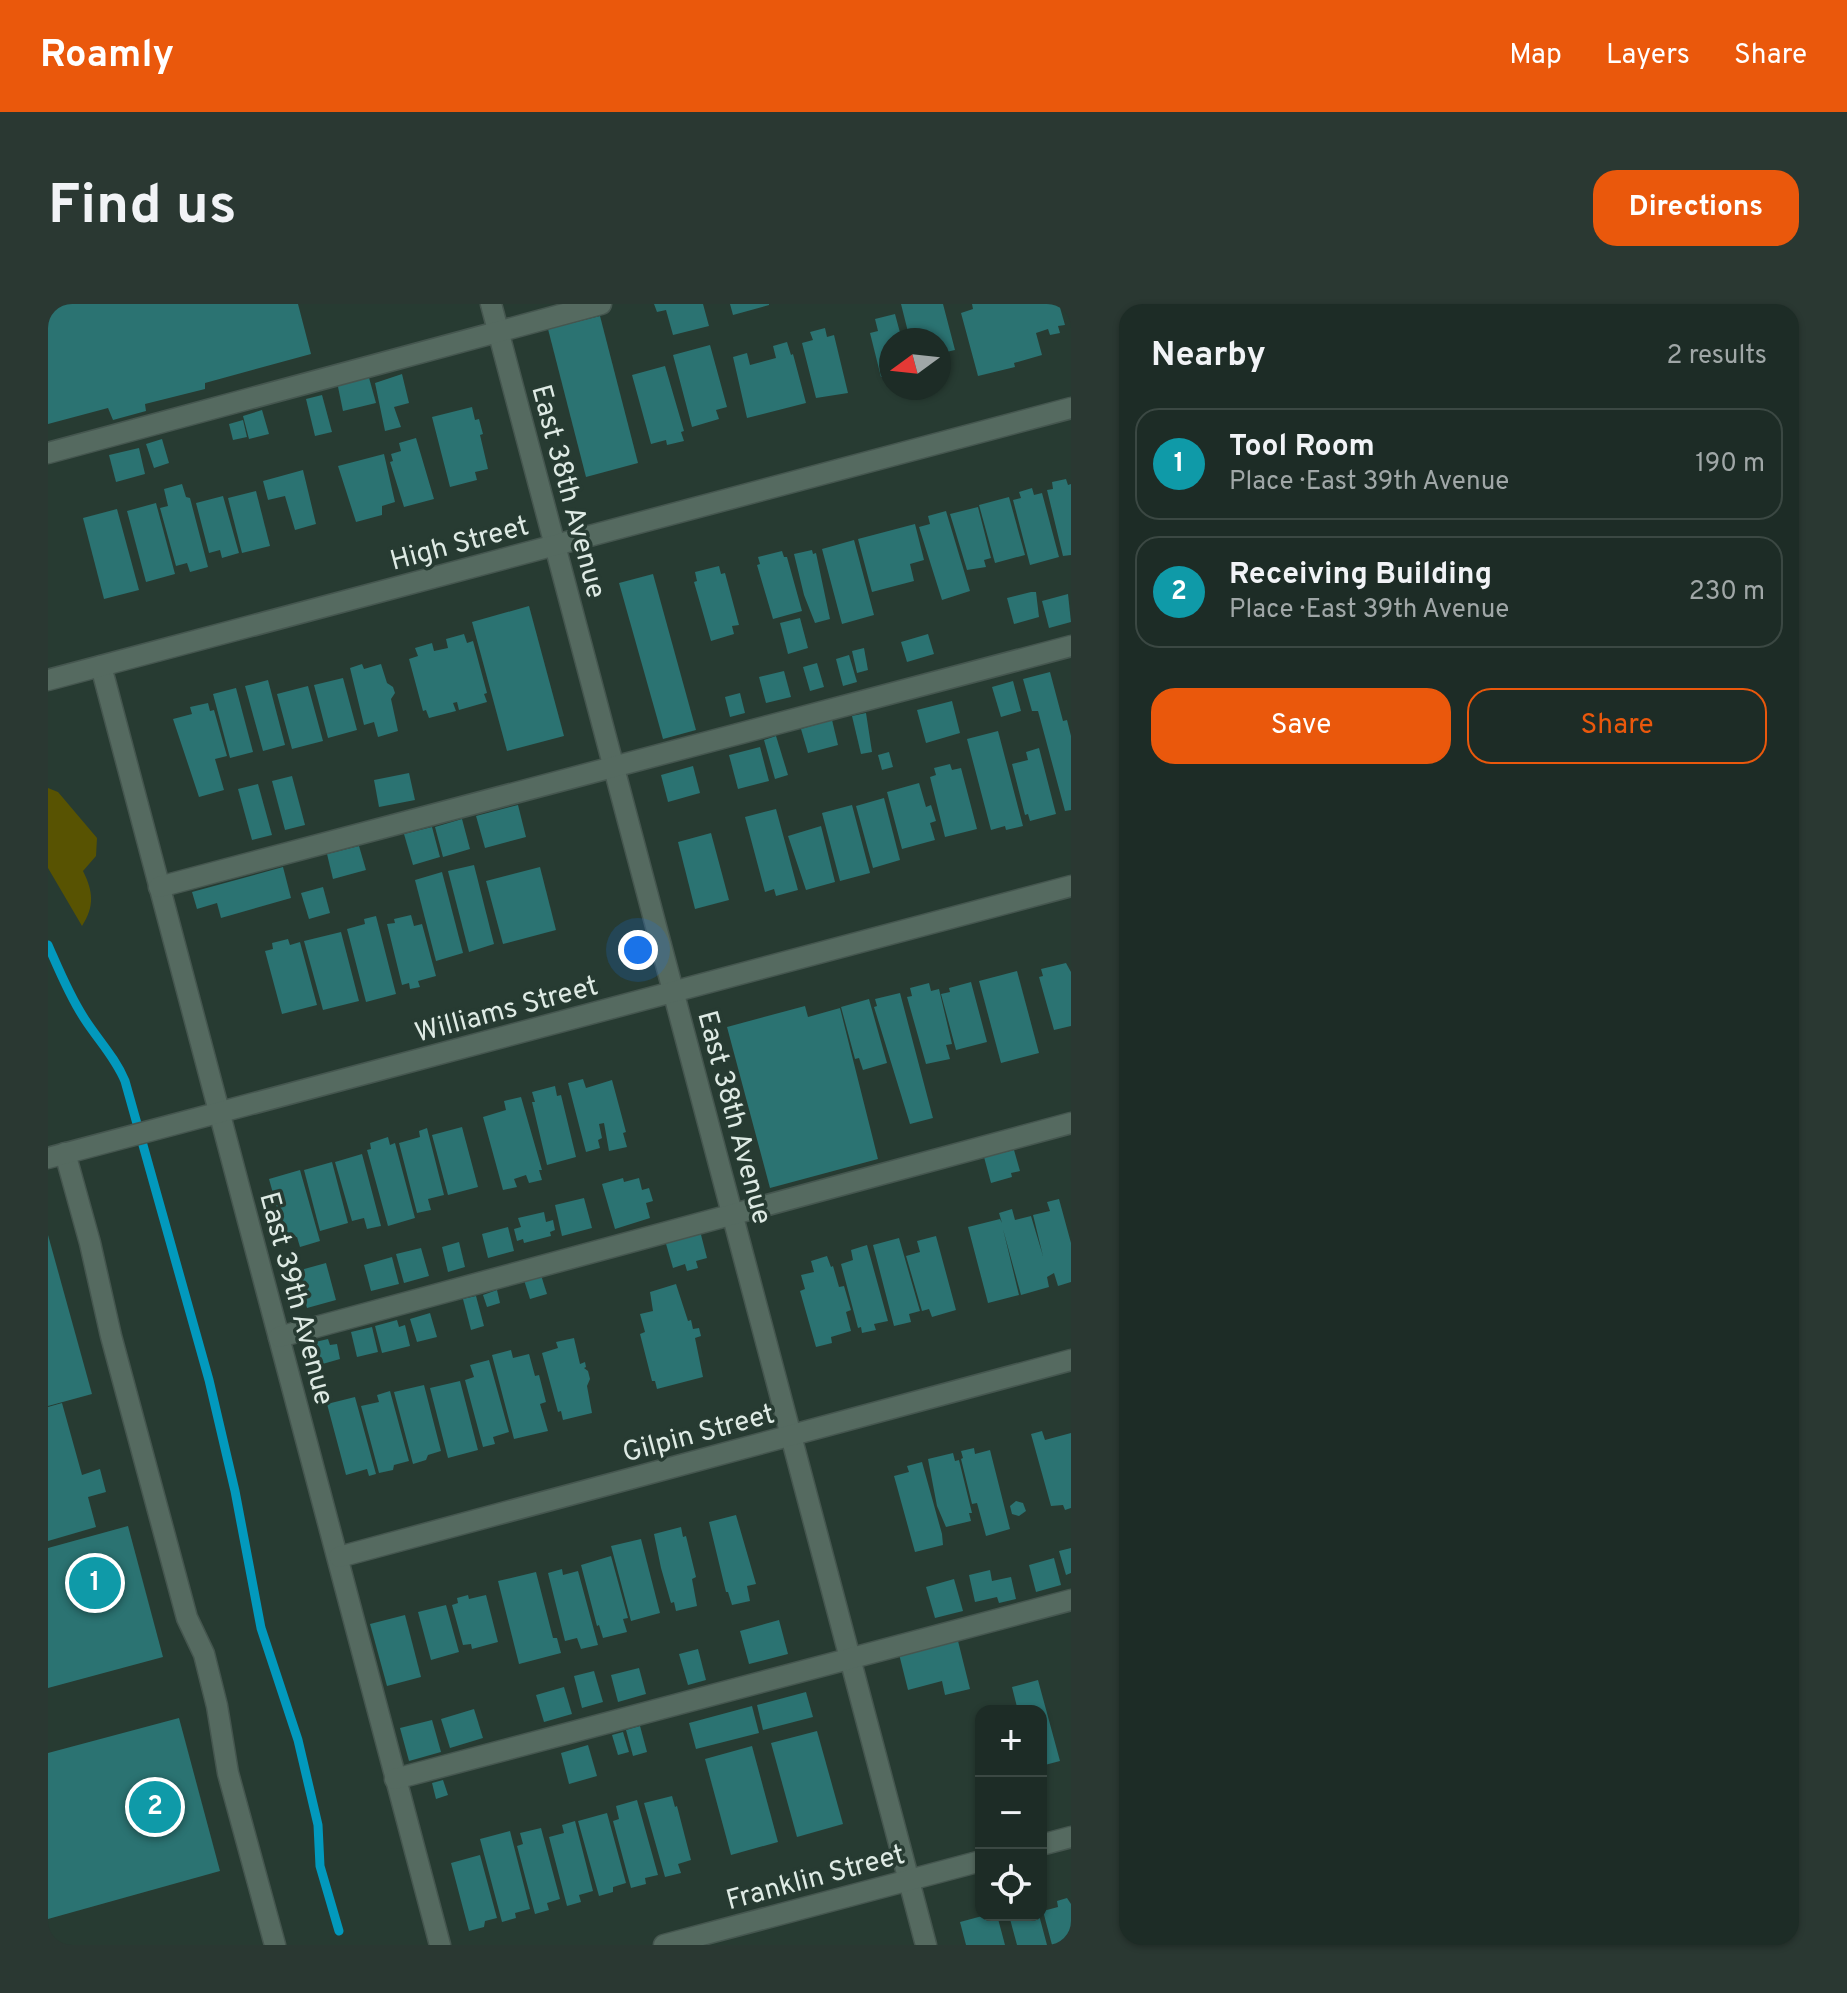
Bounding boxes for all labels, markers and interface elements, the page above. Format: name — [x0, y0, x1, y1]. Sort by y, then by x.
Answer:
text: Roamly — [40, 32, 174, 81]
text: Map — [1509, 38, 1562, 74]
text: Layers — [1606, 38, 1690, 74]
text: Share — [1734, 38, 1807, 74]
button: Directions — [1593, 170, 1799, 246]
text: Find us — [48, 173, 237, 243]
north arrow — [879, 328, 951, 400]
text: Nearby — [1151, 335, 1266, 378]
text: 2 results — [1667, 340, 1767, 373]
street label: East 38th Avenue — [521, 381, 613, 603]
text: Tool Room — [1229, 429, 1375, 466]
text: 1 — [1174, 448, 1184, 481]
text: 190 m — [1695, 448, 1765, 481]
text: Place · East 39th Avenue — [1229, 466, 1509, 499]
street label: High Street — [387, 509, 533, 581]
text: Receiving Building — [1229, 557, 1492, 594]
text: 2 — [1171, 576, 1187, 609]
text: 230 m — [1689, 576, 1765, 609]
text: Place · East 39th Avenue — [1229, 594, 1509, 627]
button: Save — [1151, 688, 1451, 764]
button: Share — [1467, 688, 1767, 764]
your location — [618, 930, 658, 970]
street label: Williams Street — [411, 969, 602, 1053]
street label: East 38th Avenue — [687, 1007, 779, 1229]
street label: East 39th Avenue — [249, 1188, 341, 1409]
street label: Gilpin Street — [619, 1397, 779, 1472]
pin: 1 — [69, 1553, 121, 1613]
map controls — [975, 1705, 1047, 1921]
button: + — [975, 1705, 1047, 1777]
pin: 2 — [129, 1777, 181, 1837]
button: − — [975, 1777, 1047, 1849]
street label: Franklin Street — [722, 1838, 909, 1920]
button: locate — [975, 1849, 1047, 1921]

